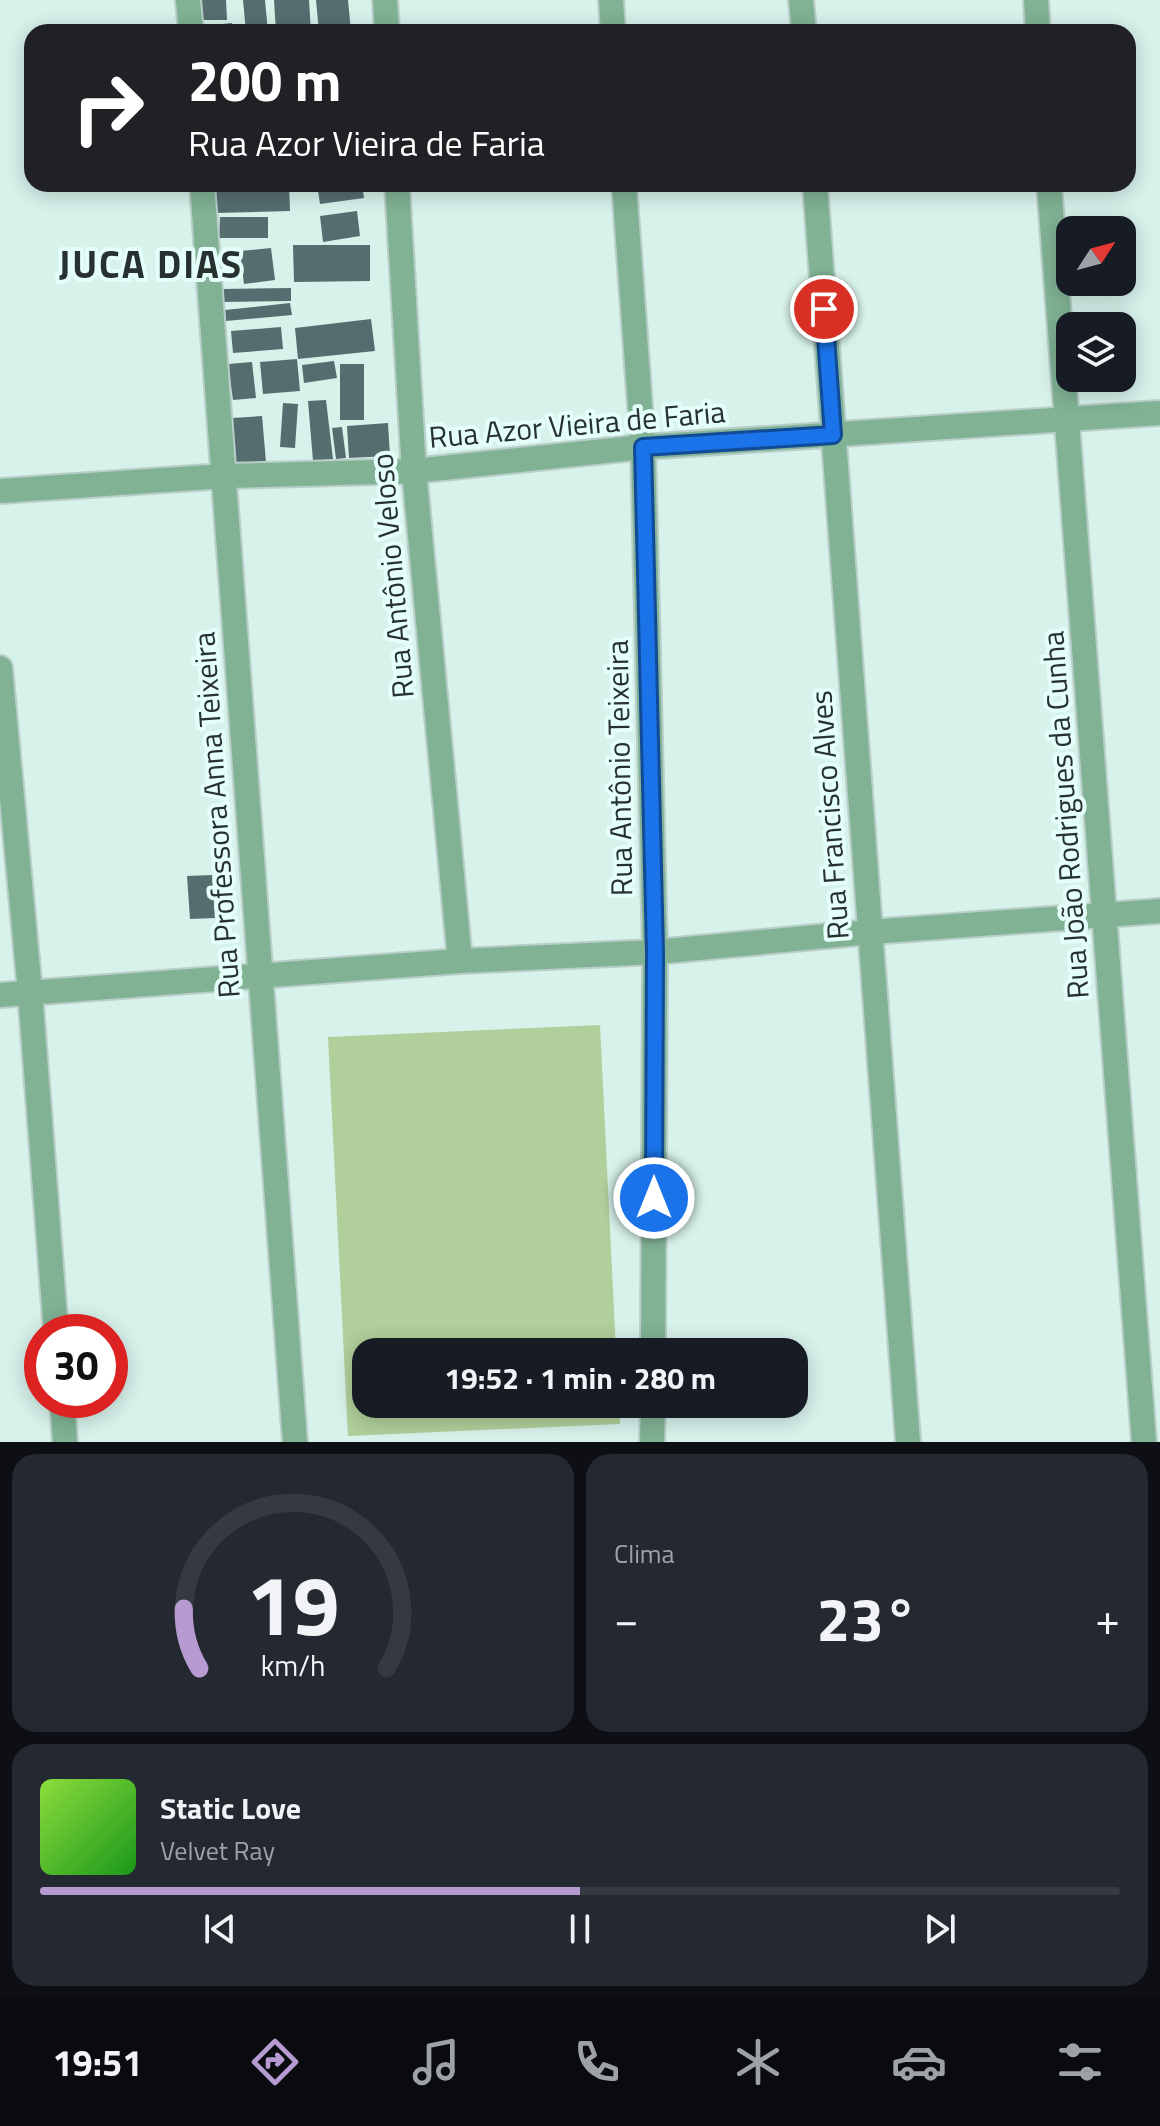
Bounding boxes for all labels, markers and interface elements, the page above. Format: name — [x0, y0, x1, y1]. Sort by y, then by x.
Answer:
text: 200 m — [188, 38, 341, 123]
icon: right — [56, 56, 160, 160]
text: Rua Azor Vieira de Faria — [188, 115, 545, 170]
north arrow — [1056, 216, 1136, 296]
map controls — [1056, 216, 1136, 392]
district label: JUCA DIAS — [59, 235, 243, 293]
pin — [790, 275, 858, 343]
icon: arrive — [802, 287, 846, 331]
button: layers — [1056, 312, 1136, 392]
street label: Rua Azor Vieira de Faria — [427, 388, 727, 460]
street label: Rua Antônio Veloso — [358, 452, 426, 700]
street label: Rua Professora Anna Teixeira — [180, 630, 252, 1000]
street label: Rua João Rodrigues da Cunha — [1029, 630, 1101, 1000]
street label: Rua Antônio Teixeira — [594, 639, 644, 897]
street label: Rua Francisco Alves — [797, 689, 861, 941]
position arrow — [612, 1156, 696, 1240]
speed limit sign: 30 — [24, 1314, 128, 1418]
text: 19:52 · 1 min · 280 m — [444, 1355, 716, 1401]
text: Clima — [614, 1534, 675, 1573]
text: 19 — [246, 1541, 340, 1667]
text: 23° — [817, 1573, 917, 1664]
text: − — [614, 1585, 639, 1652]
text: + — [1095, 1585, 1120, 1652]
text: km/h — [261, 1644, 325, 1687]
text: Static Love — [160, 1785, 301, 1831]
text: Velvet Ray — [160, 1831, 275, 1870]
icon: previous — [198, 1907, 242, 1951]
icon: pause — [558, 1907, 602, 1951]
icon: next — [918, 1907, 962, 1951]
icon: directions — [247, 2034, 303, 2090]
icon: music — [408, 2034, 464, 2090]
icon: phone — [569, 2034, 625, 2090]
icon: climate — [730, 2034, 786, 2090]
icon: car — [891, 2034, 947, 2090]
icon: filters — [1052, 2034, 1108, 2090]
text: 19:51 — [52, 2035, 142, 2090]

